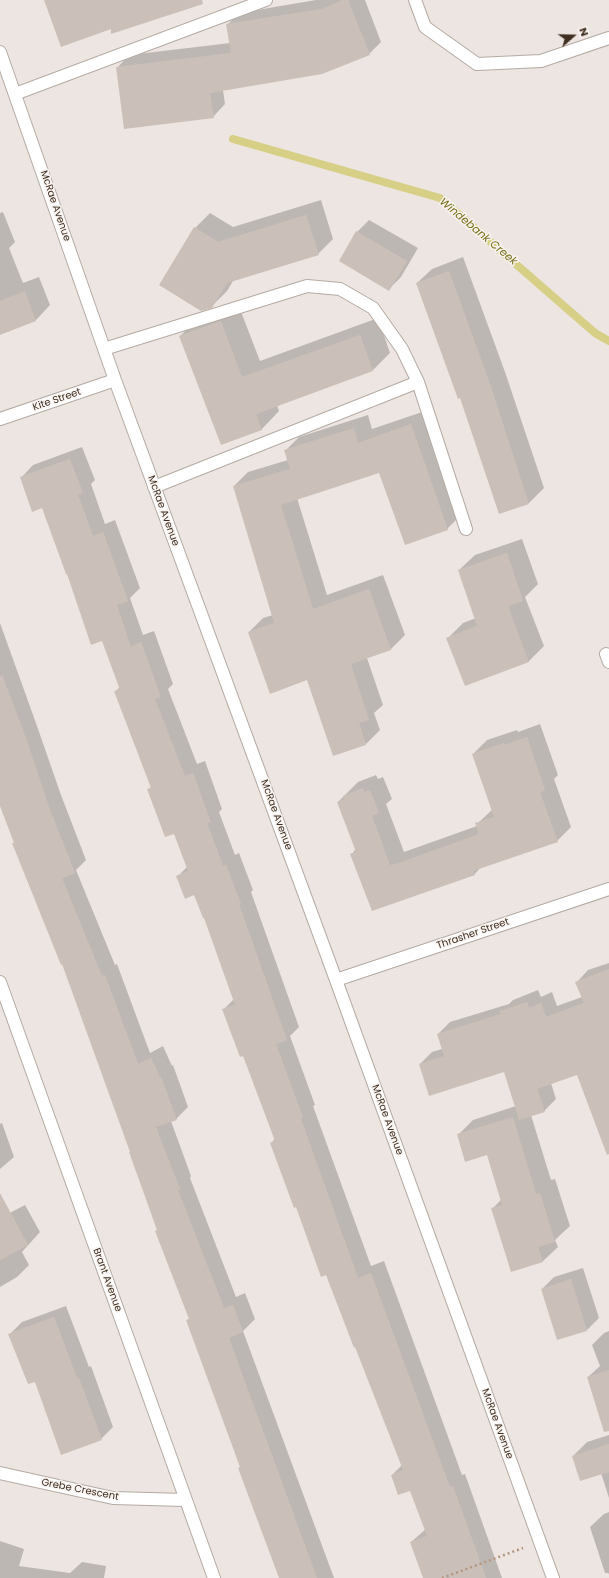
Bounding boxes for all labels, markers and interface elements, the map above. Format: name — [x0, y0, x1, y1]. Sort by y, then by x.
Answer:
north arrow — [553, 16, 593, 56]
text: N — [575, 25, 593, 39]
street label: McRae Avenue — [37, 169, 73, 243]
water label: Windebank Creek — [436, 196, 520, 268]
street label: Kite Street — [31, 386, 83, 414]
street label: McRae Avenue — [145, 474, 181, 548]
street label: McRae Avenue — [258, 778, 294, 852]
street label: Thrasher Street — [435, 916, 511, 952]
street label: McRae Avenue — [369, 1083, 405, 1157]
street label: Brant Avenue — [90, 1247, 124, 1313]
street label: McRae Avenue — [479, 1387, 515, 1461]
street label: Grebe Crescent — [40, 1477, 120, 1503]

